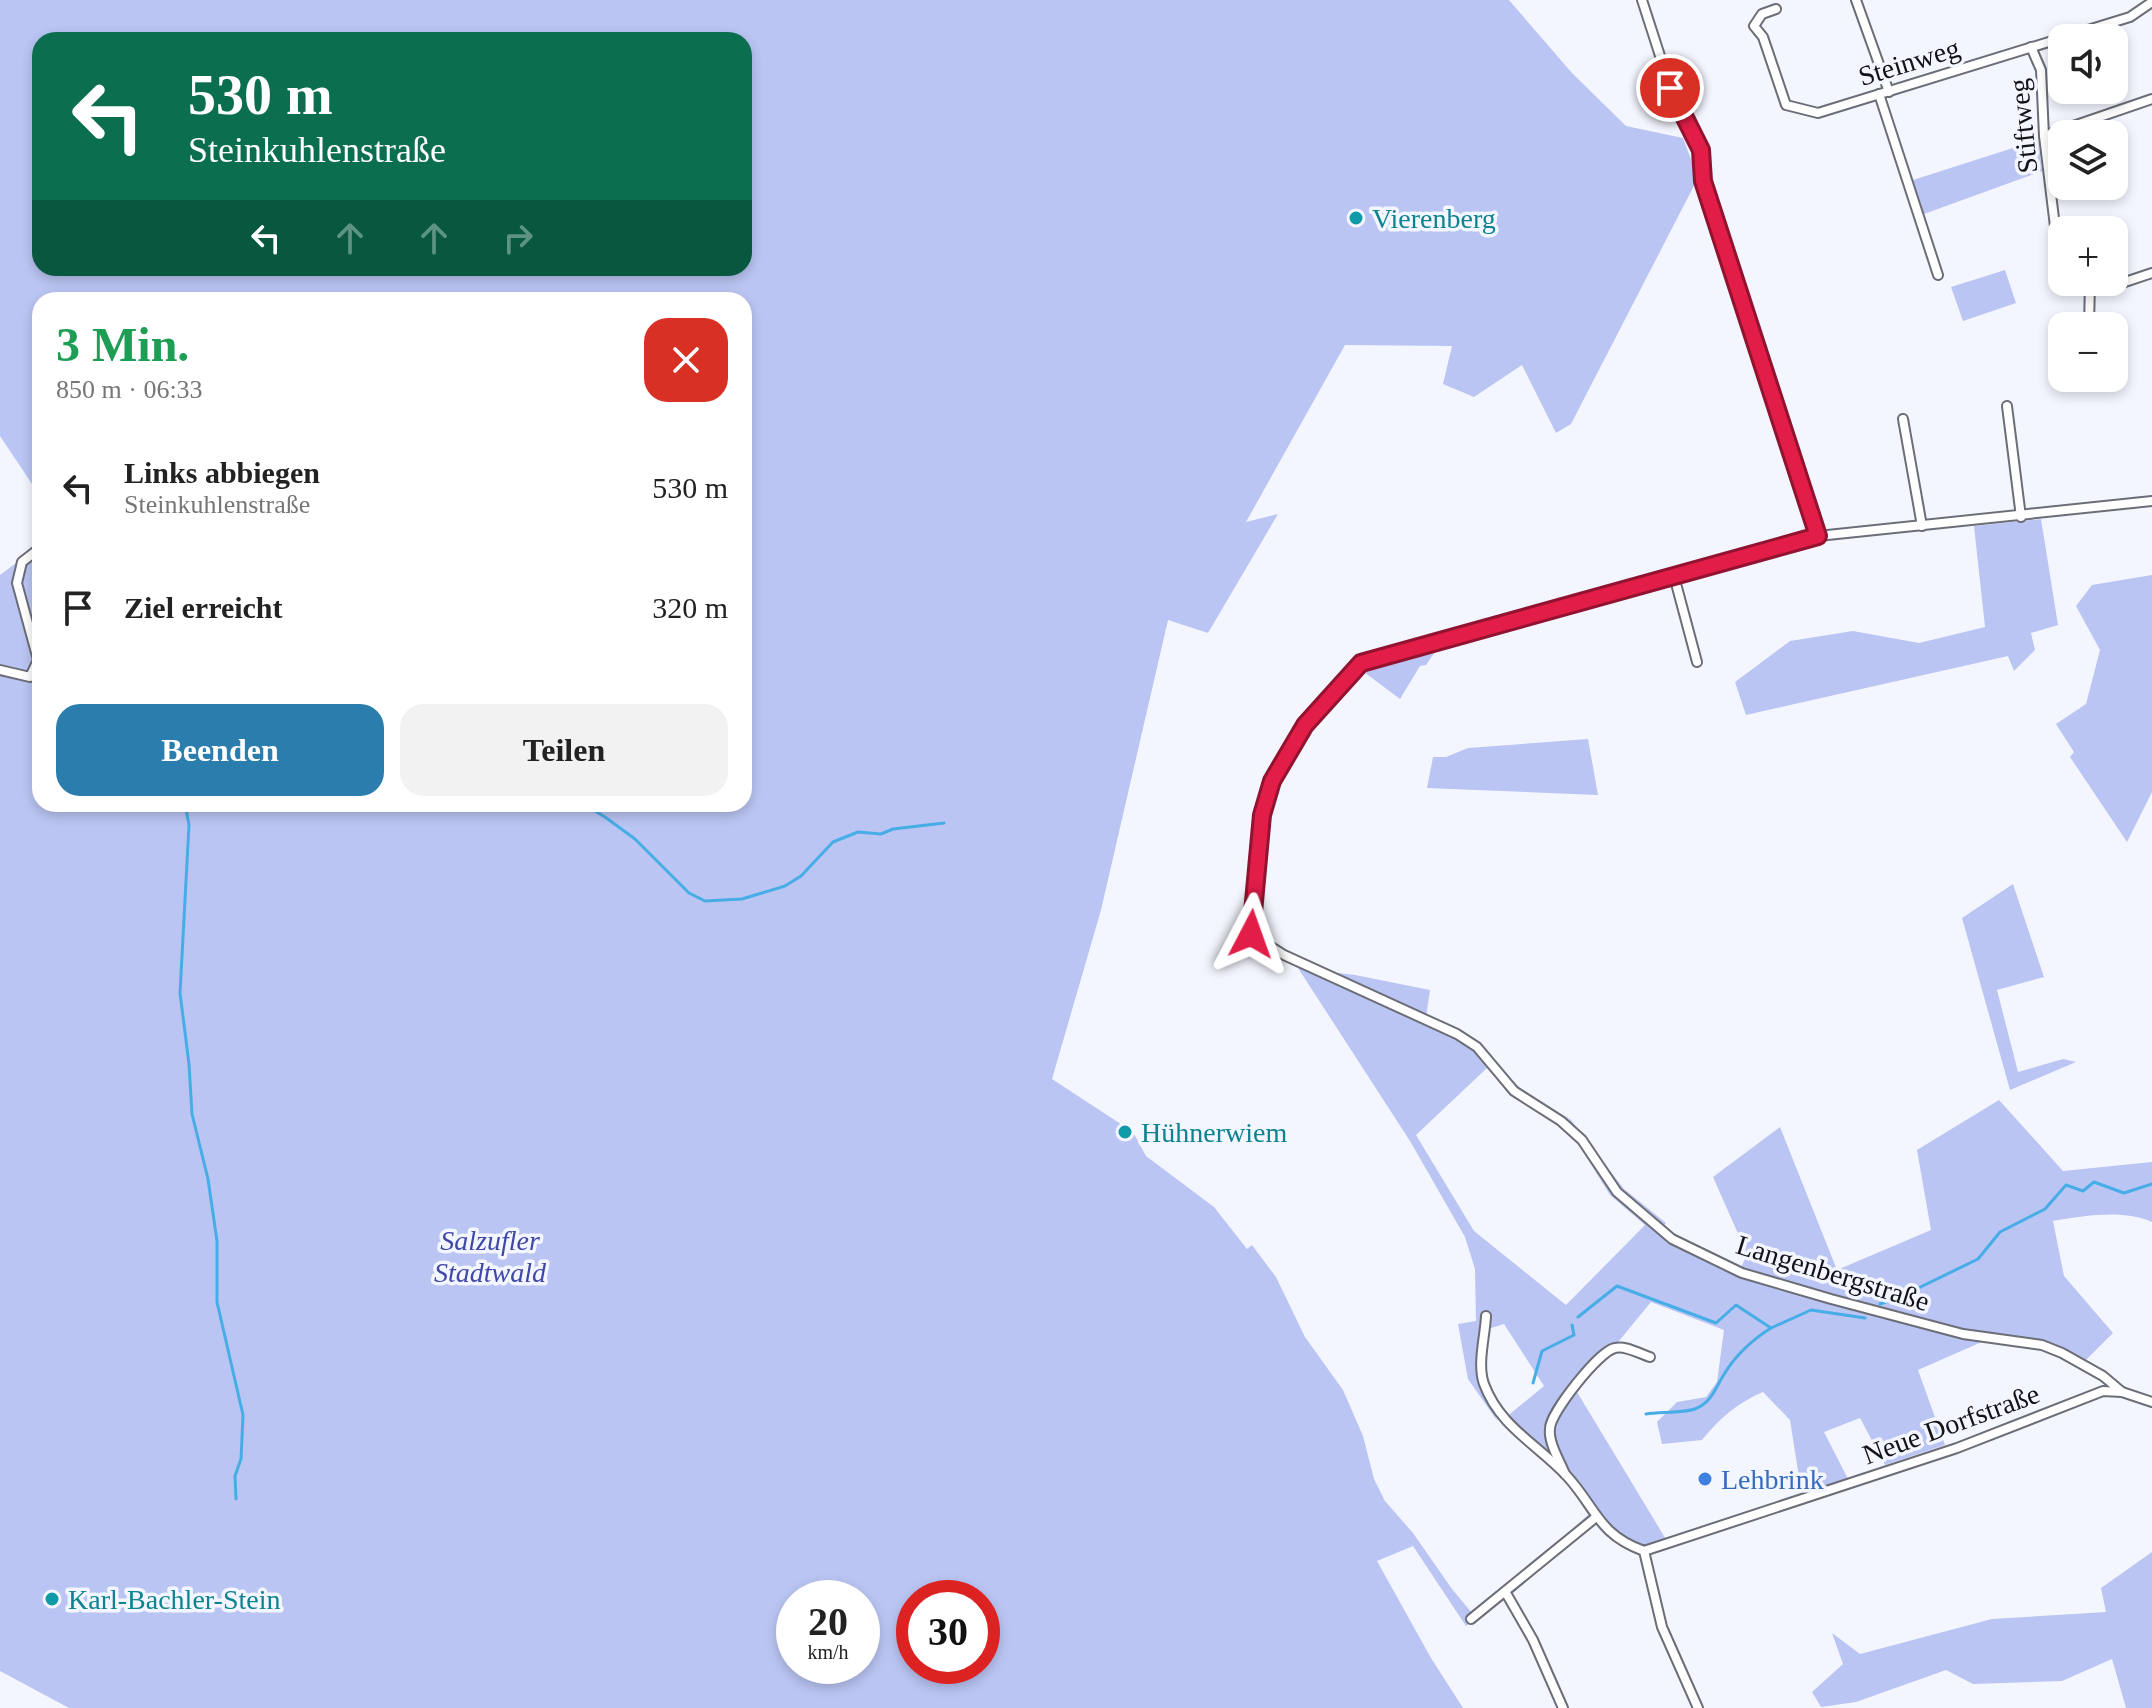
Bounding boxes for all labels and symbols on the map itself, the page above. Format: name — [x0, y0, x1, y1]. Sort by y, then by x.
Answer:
street label: Steinweg — [1855, 32, 1963, 92]
pin — [1636, 54, 1704, 122]
street label: Stiftweg — [2003, 77, 2043, 175]
place label: Vierenberg — [1372, 203, 1496, 234]
marker: Vierenberg — [1347, 209, 1365, 227]
position arrow — [1209, 892, 1293, 976]
place label: Hühnerwiem — [1141, 1117, 1287, 1148]
marker: Hühnerwiem — [1116, 1123, 1134, 1141]
park label: Salzufler Stadtwald — [434, 1225, 547, 1288]
street label: Langenbergstraße — [1733, 1229, 1933, 1317]
street label: Neue Dorfstraße — [1858, 1378, 2044, 1470]
place label: Lehbrink — [1721, 1464, 1824, 1495]
marker: Lehbrink — [1696, 1470, 1714, 1488]
speed limit sign: 30 — [896, 1580, 1000, 1684]
place label: Karl-Bachler-Stein — [68, 1584, 280, 1615]
marker: Karl-Bachler-Stein — [43, 1590, 61, 1608]

